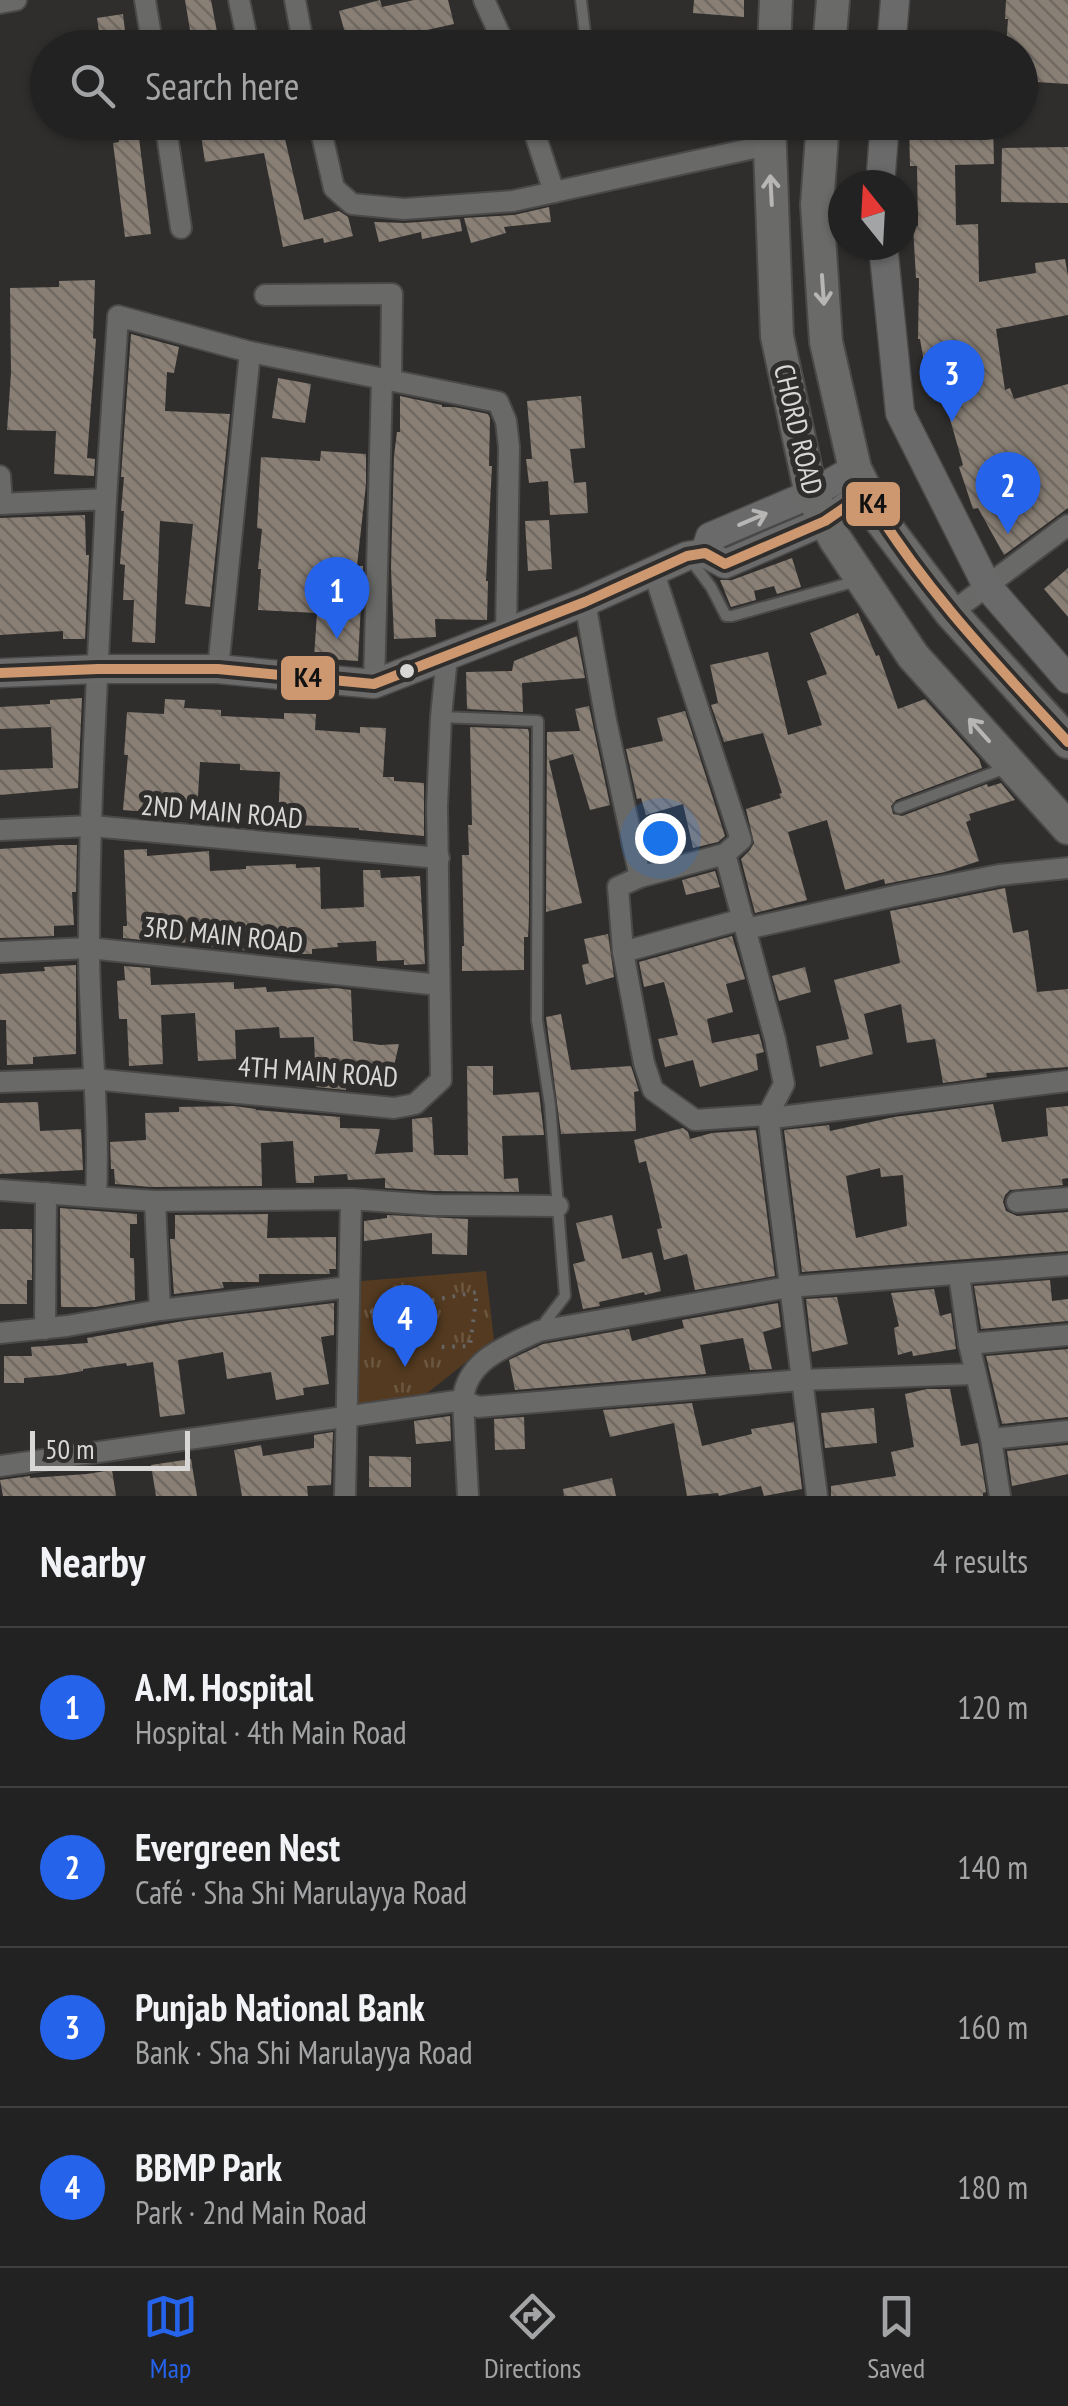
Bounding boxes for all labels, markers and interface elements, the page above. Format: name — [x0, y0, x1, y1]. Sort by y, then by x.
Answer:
search box — [30, 30, 1038, 140]
icon: search — [65, 58, 120, 113]
text: Search here — [145, 61, 299, 110]
north arrow — [828, 170, 918, 260]
one-way arrow — [761, 175, 780, 207]
one-way arrow — [813, 273, 832, 305]
pin: 3 — [920, 340, 984, 422]
street label: CHORD ROAD — [766, 360, 832, 498]
pin: 2 — [976, 452, 1040, 534]
line badge: K4 — [844, 480, 902, 528]
text: K4 — [859, 484, 888, 521]
one-way arrow — [737, 509, 768, 527]
pin: 1 — [304, 556, 370, 639]
line badge: K4 — [279, 654, 337, 702]
text: K4 — [294, 658, 323, 695]
unlabelled marker — [397, 661, 417, 681]
one-way arrow — [968, 718, 991, 743]
street label: 2ND MAIN ROAD — [140, 785, 304, 837]
your location — [635, 813, 686, 864]
street label: 3RD MAIN ROAD — [141, 907, 305, 961]
street label: 4TH MAIN ROAD — [237, 1047, 399, 1095]
pin: 4 — [372, 1284, 438, 1367]
scale bar — [30, 1426, 190, 1470]
text: 50 m — [45, 1430, 94, 1467]
text: Nearby — [40, 1534, 145, 1589]
text: 4 results — [933, 1540, 1028, 1582]
text: A.M. Hospital — [135, 1662, 313, 1711]
text: 1 — [65, 1686, 80, 1728]
text: 120 m — [957, 1686, 1028, 1728]
text: Hospital · 4th Main Road — [135, 1711, 407, 1753]
text: Evergreen Nest — [135, 1822, 340, 1871]
text: 2 — [65, 1846, 80, 1888]
text: 140 m — [957, 1846, 1028, 1888]
text: Café · Sha Shi Marulayya Road — [135, 1871, 467, 1913]
text: Punjab National Bank — [135, 1982, 425, 2031]
text: 3 — [65, 2006, 80, 2048]
text: 160 m — [957, 2006, 1028, 2048]
text: Bank · Sha Shi Marulayya Road — [135, 2031, 473, 2073]
text: BBMP Park — [135, 2142, 282, 2191]
text: 4 — [65, 2166, 80, 2208]
text: 180 m — [957, 2166, 1028, 2208]
text: Park · 2nd Main Road — [135, 2191, 367, 2233]
tab: Map — [143, 2289, 198, 2386]
tab: Directions — [484, 2289, 581, 2386]
tab: Saved — [867, 2289, 925, 2386]

